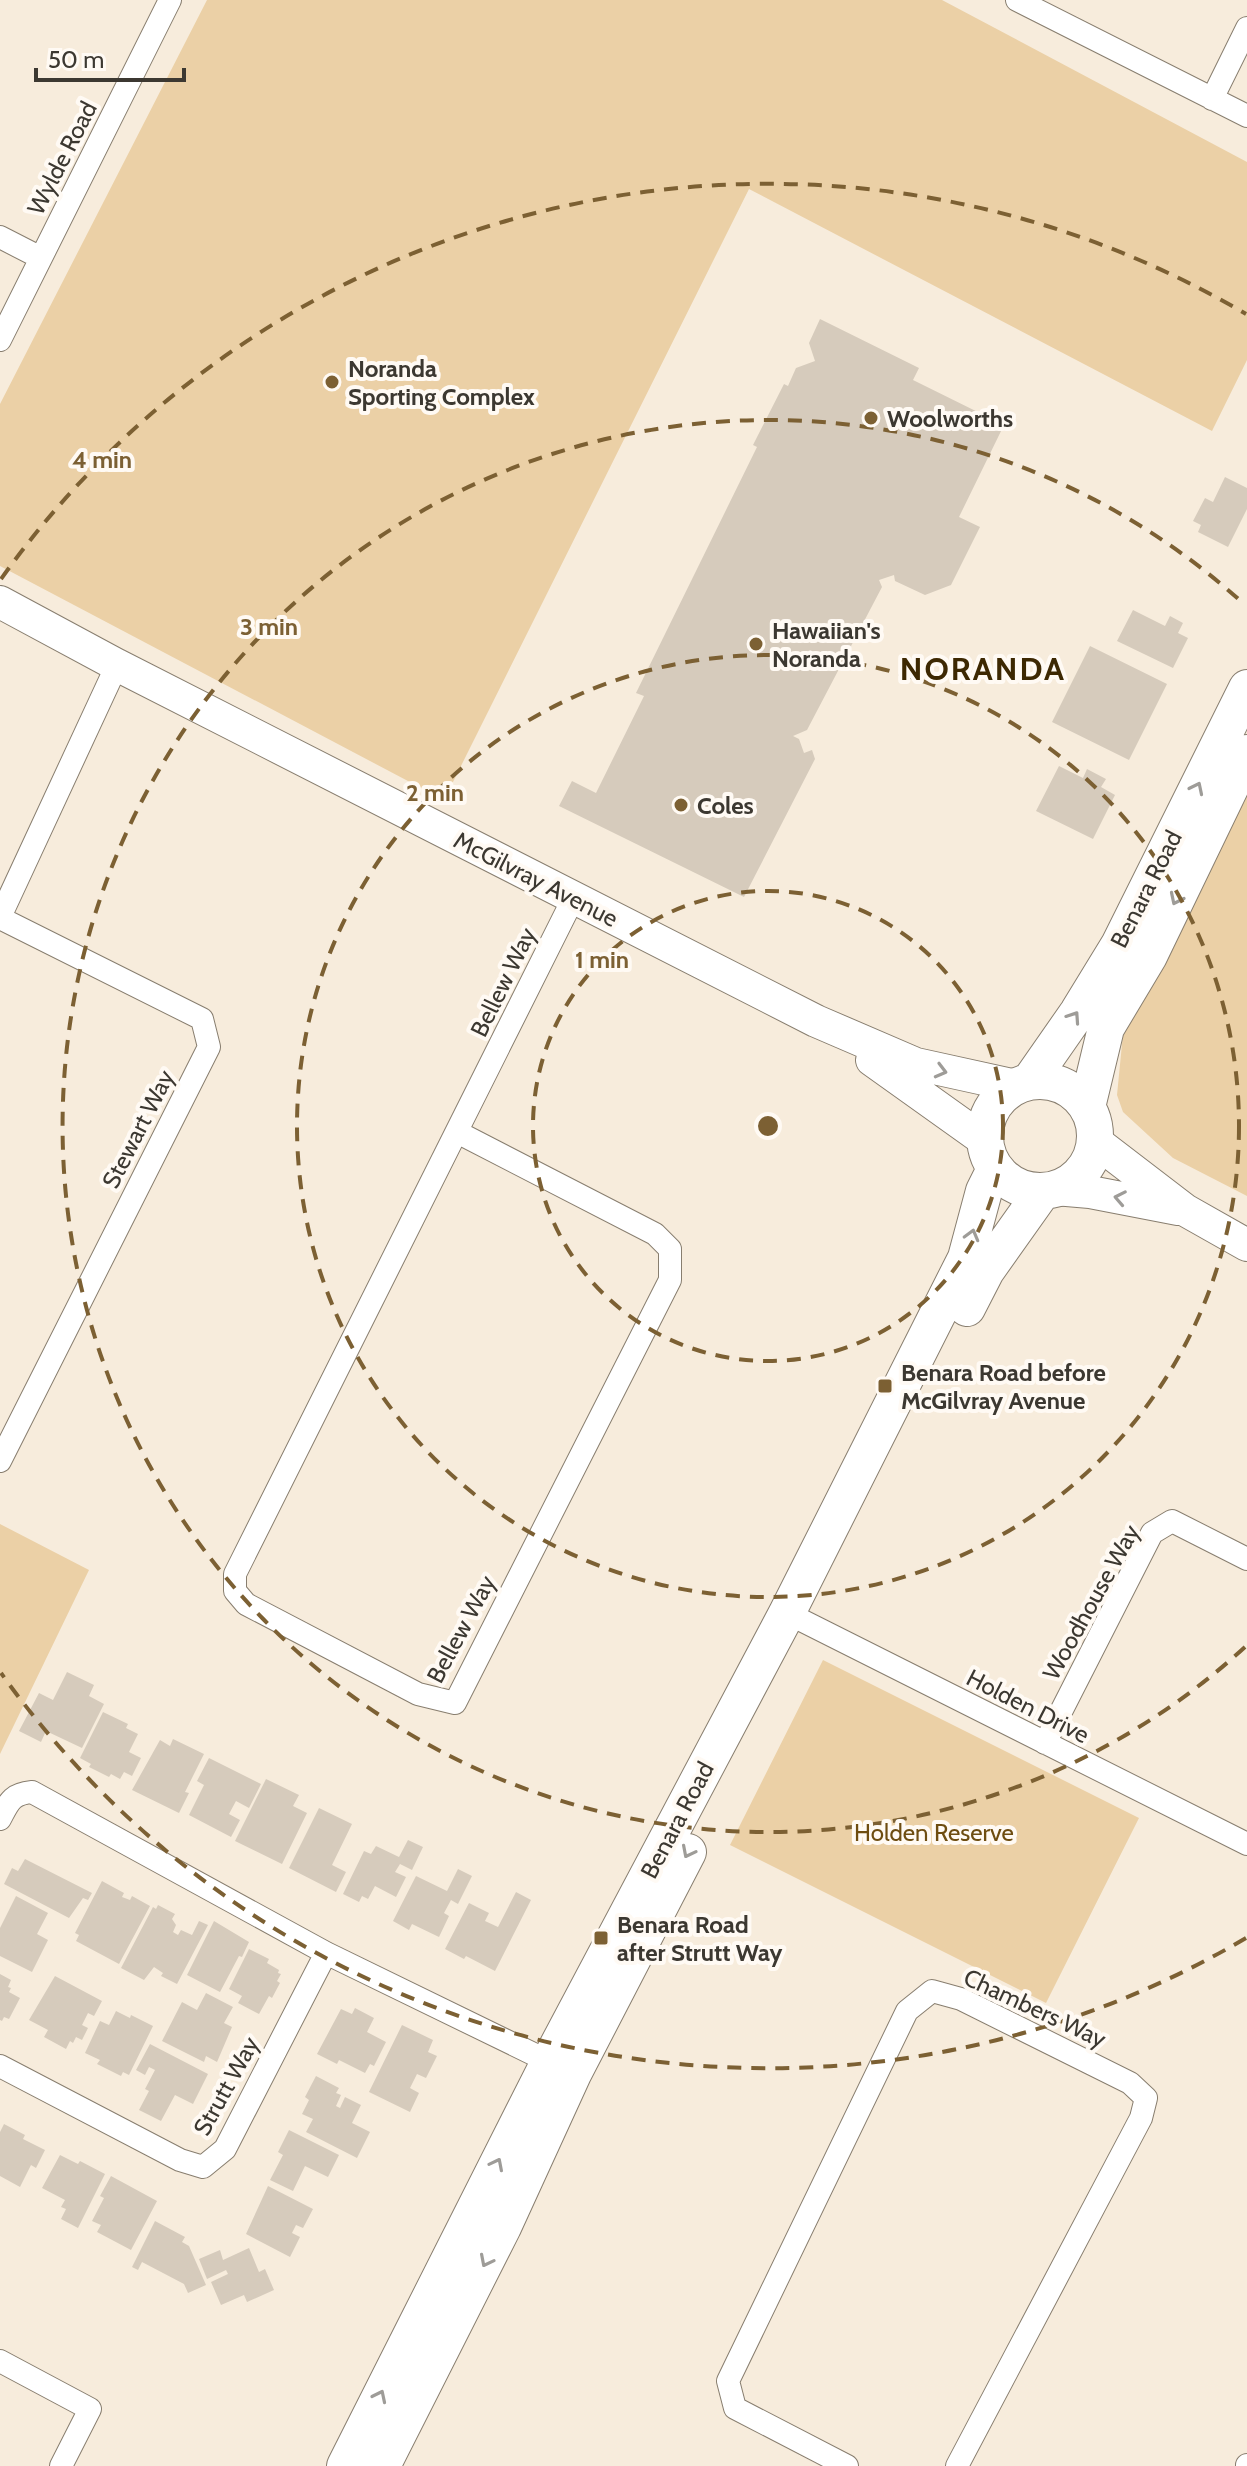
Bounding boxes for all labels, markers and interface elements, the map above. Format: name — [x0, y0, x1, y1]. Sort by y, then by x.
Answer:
scale bar — [36, 32, 184, 82]
text: 50 m — [48, 45, 104, 74]
street label: Wylde Road — [21, 97, 103, 219]
place label: Noranda Sporting Complex — [348, 354, 535, 411]
marker: Noranda Sporting Complex — [323, 373, 341, 391]
place label: Woolworths — [887, 404, 1013, 433]
marker: Woolworths — [862, 409, 880, 427]
text: 4 min — [72, 445, 132, 474]
text: 3 min — [240, 612, 298, 641]
place label: Hawaiian's Noranda — [772, 616, 881, 673]
marker: Hawaiian's Noranda — [747, 635, 765, 653]
district label: NORANDA — [900, 649, 1066, 688]
text: 2 min — [406, 778, 464, 807]
one-way arrow — [1187, 782, 1203, 797]
place label: Coles — [697, 791, 754, 820]
marker: Coles — [672, 796, 690, 814]
street label: McGilvray Avenue — [449, 825, 623, 933]
street label: Benara Road — [1104, 825, 1188, 953]
one-way arrow — [1170, 890, 1186, 905]
street label: Bellew Way — [464, 923, 542, 1041]
text: 1 min — [575, 945, 629, 974]
one-way arrow — [1064, 1011, 1079, 1026]
one-way arrow — [933, 1061, 947, 1078]
street label: Stewart Way — [96, 1065, 180, 1193]
centre of rings — [754, 1112, 782, 1140]
one-way arrow — [1114, 1191, 1127, 1208]
one-way arrow — [963, 1229, 979, 1243]
place label: Benara Road before McGilvray Avenue — [901, 1358, 1106, 1415]
marker: Benara Road before McGilvray Avenue — [876, 1377, 894, 1395]
street label: Woodhouse Way — [1036, 1519, 1146, 1685]
street label: Bellew Way — [421, 1570, 501, 1688]
street label: Holden Drive — [962, 1663, 1094, 1749]
street label: Benara Road — [634, 1757, 720, 1883]
park label: Holden Reserve — [854, 1818, 1014, 1847]
one-way arrow — [682, 1843, 697, 1858]
place label: Benara Road after Strutt Way — [617, 1910, 783, 1967]
marker: Benara Road after Strutt Way — [592, 1929, 610, 1947]
street label: Chambers Way — [959, 1962, 1111, 2054]
street label: Strutt Way — [187, 2032, 265, 2140]
one-way arrow — [487, 2158, 502, 2172]
one-way arrow — [480, 2252, 496, 2267]
one-way arrow — [370, 2390, 385, 2405]

